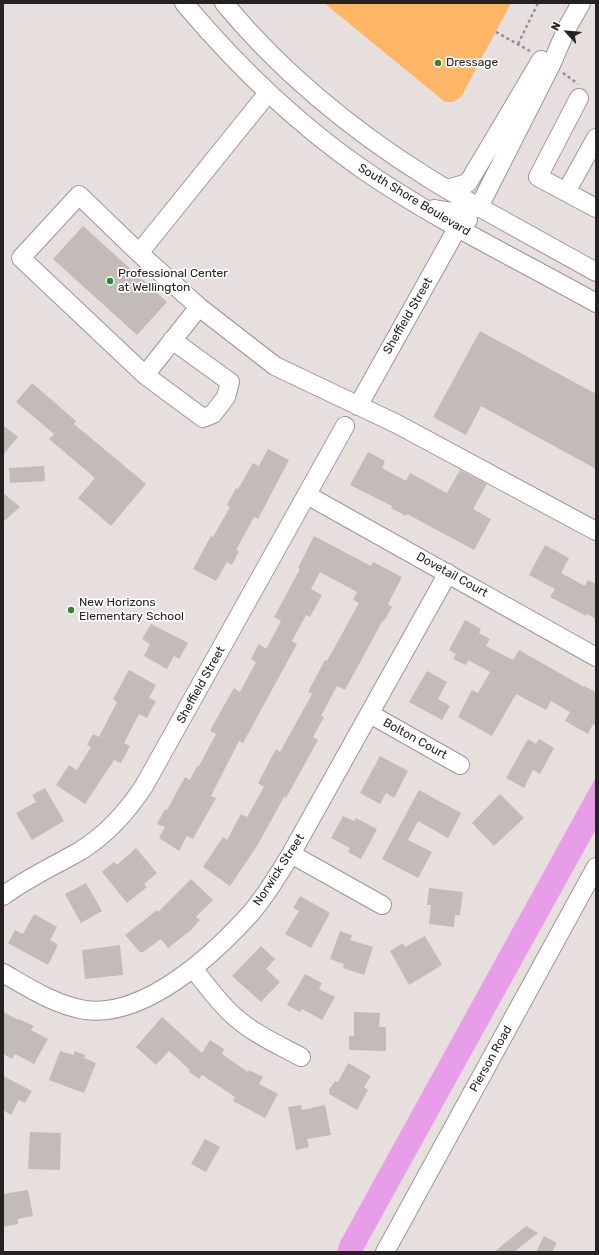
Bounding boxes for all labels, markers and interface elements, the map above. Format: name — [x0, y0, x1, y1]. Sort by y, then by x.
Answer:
north arrow — [547, 12, 587, 52]
text: N — [548, 20, 563, 33]
place label: Dressage — [446, 56, 498, 70]
marker: Dressage — [433, 58, 443, 68]
street label: South Shore Boulevard — [355, 161, 473, 239]
place label: Professional Center at Wellington — [118, 267, 228, 295]
street label: Sheffield Street — [380, 275, 436, 357]
marker: Professional Center at Wellington — [105, 276, 115, 286]
street label: Dovetail Court — [414, 549, 490, 601]
place label: New Horizons Elementary School — [79, 596, 184, 624]
marker: New Horizons Elementary School — [66, 605, 76, 615]
street label: Sheffield Street — [174, 644, 228, 726]
street label: Bolton Court — [380, 715, 450, 763]
street label: Norwick Street — [250, 831, 308, 909]
street label: Pierson Road — [467, 1023, 515, 1095]

